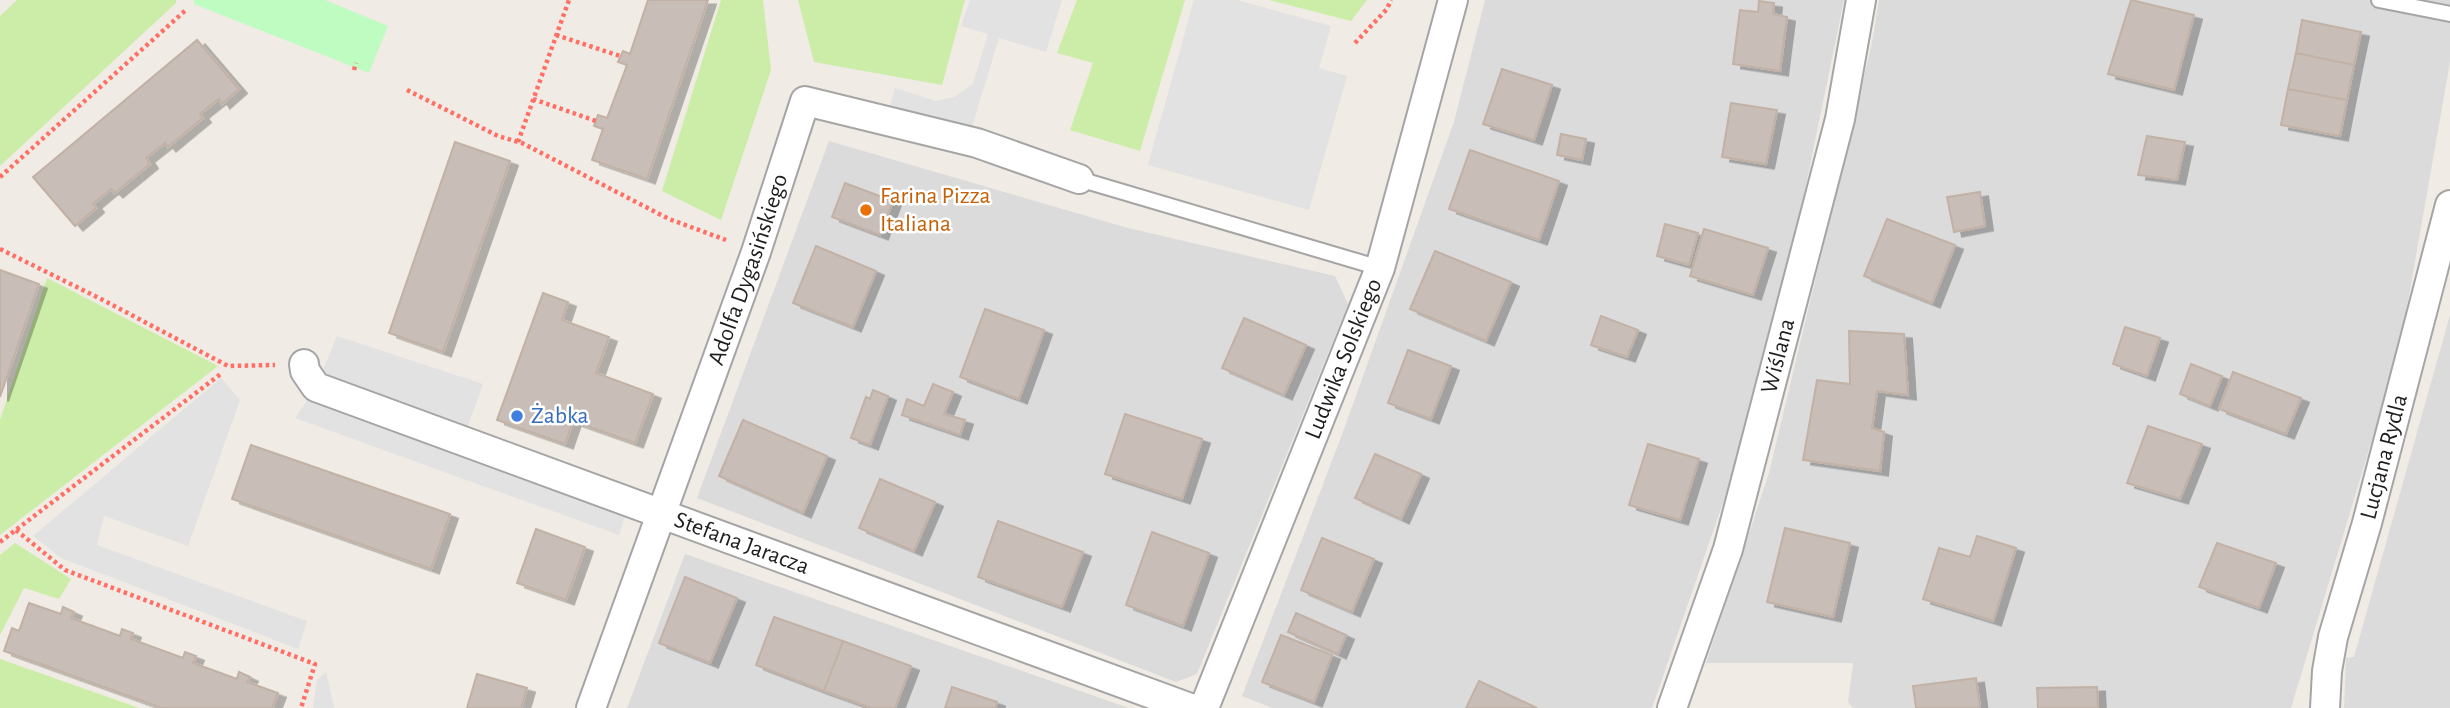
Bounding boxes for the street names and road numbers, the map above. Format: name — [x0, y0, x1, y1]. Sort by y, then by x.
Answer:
street label: Adolfa Dygasińskiego — [704, 171, 793, 368]
street label: Ludwika Solskiego — [1301, 275, 1386, 443]
street label: Wiślana — [1757, 316, 1800, 396]
street label: Lucjana Rydla — [2356, 392, 2412, 522]
street label: Stefana Jaracza — [671, 508, 812, 579]

